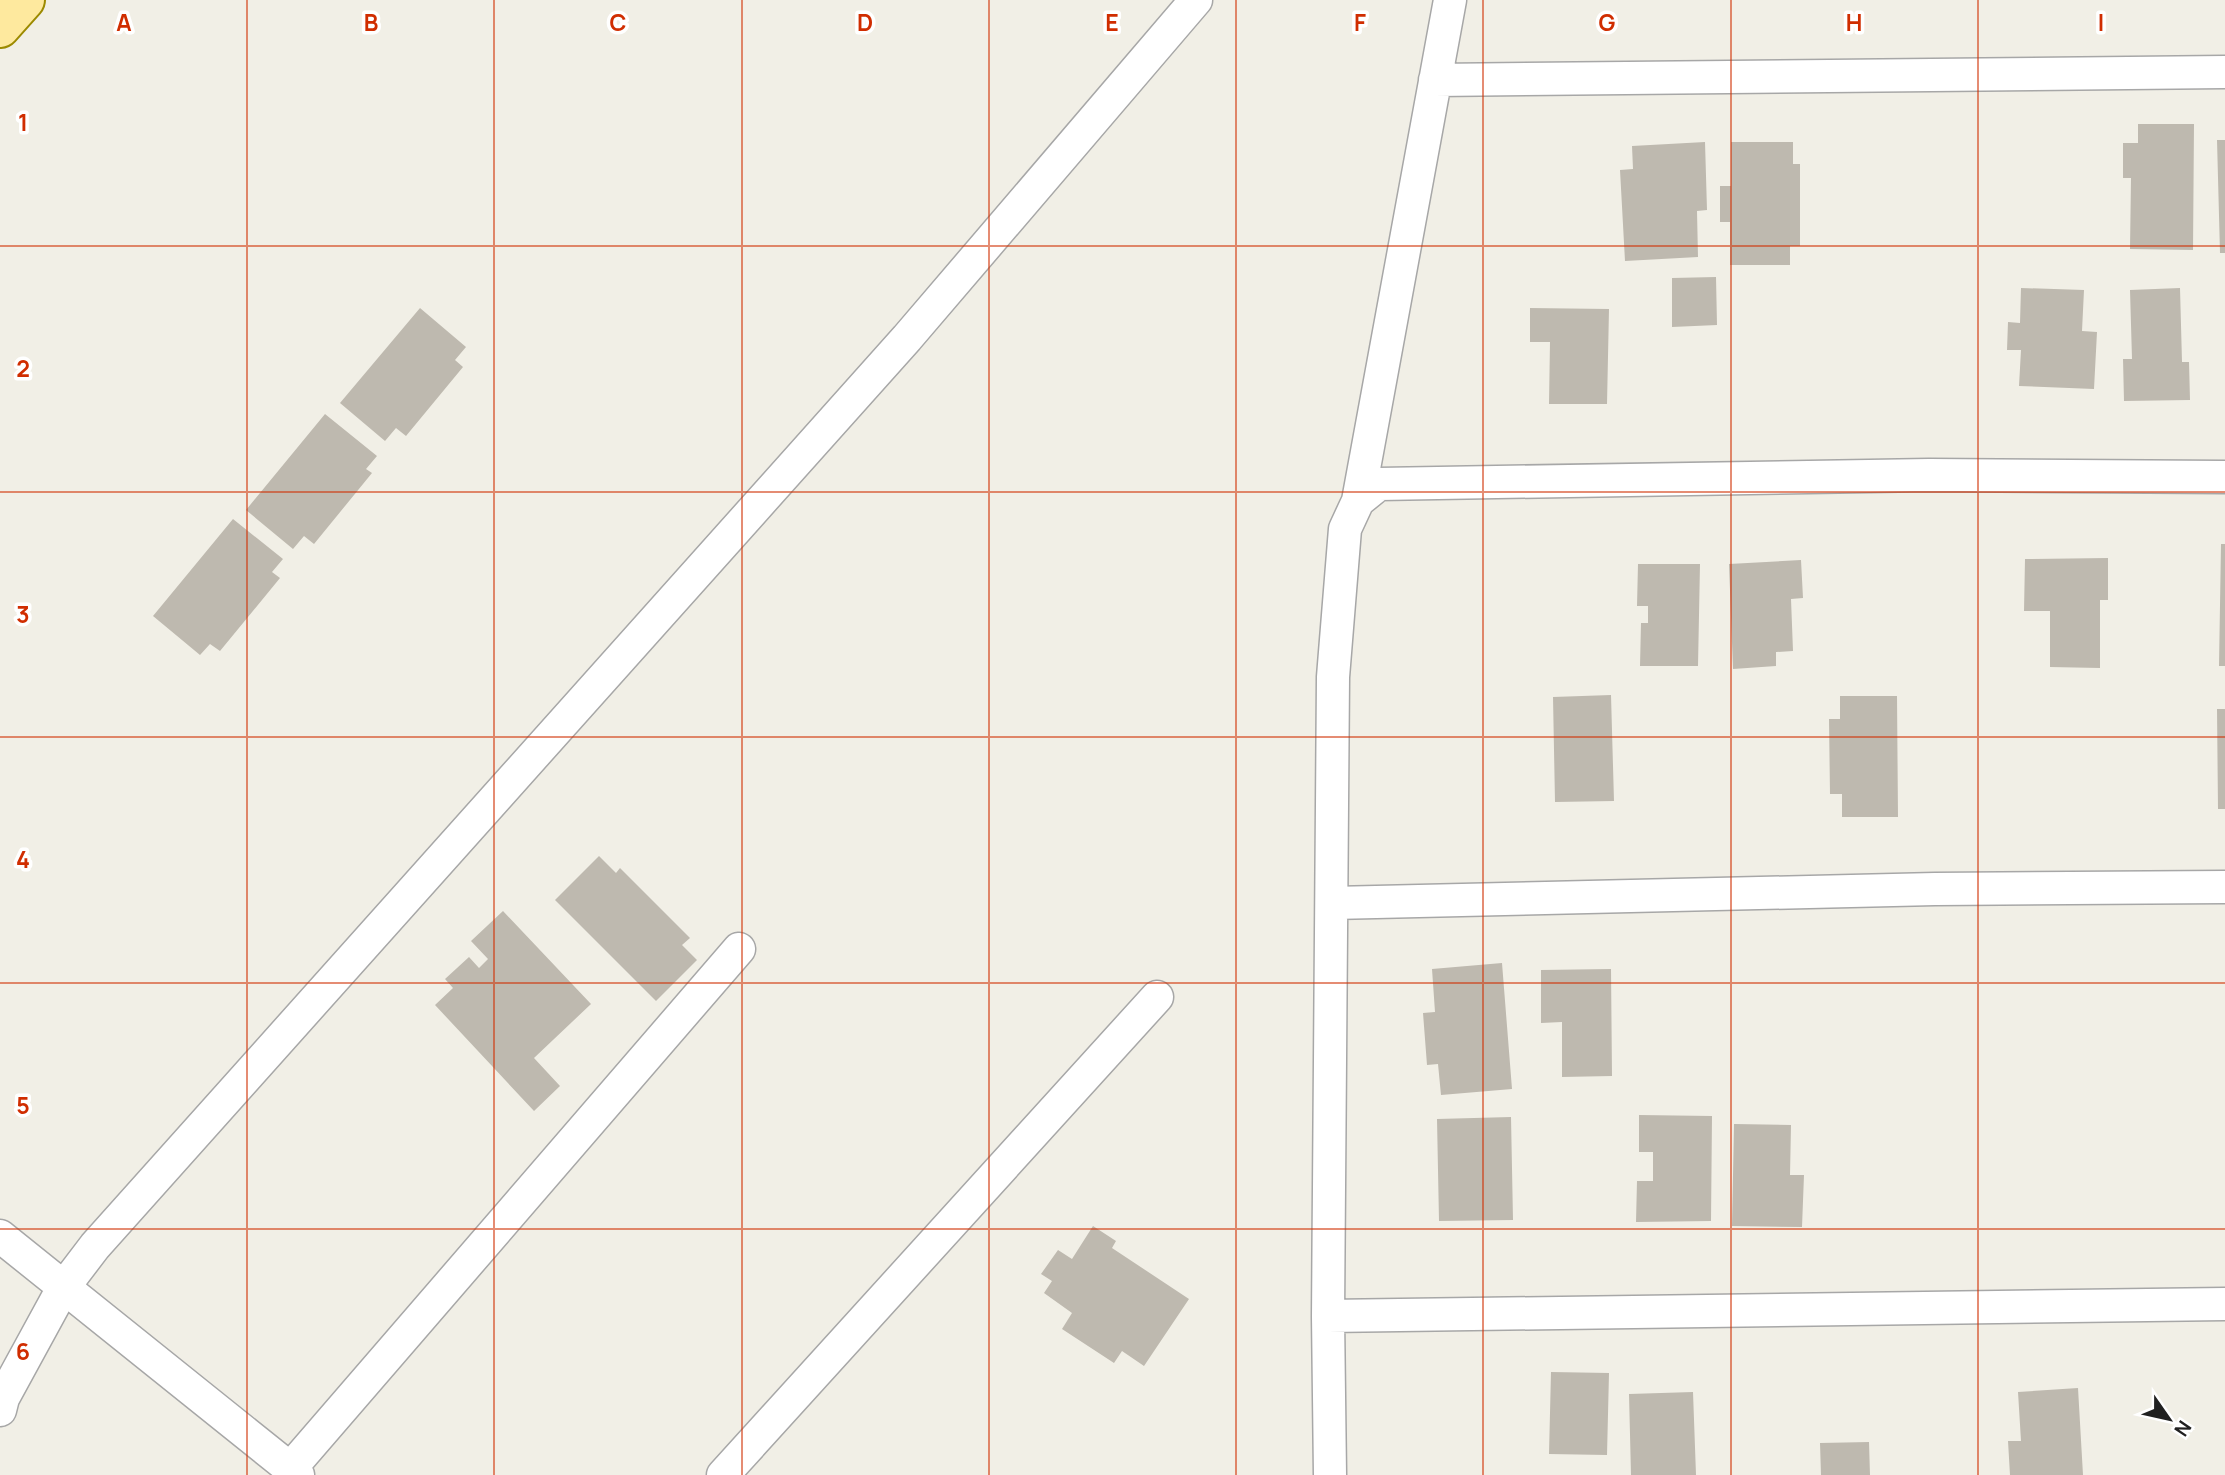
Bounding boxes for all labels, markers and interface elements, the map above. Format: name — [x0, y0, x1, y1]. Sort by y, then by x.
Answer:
text: A — [116, 6, 132, 38]
text: B — [364, 6, 378, 38]
text: C — [610, 6, 627, 38]
text: D — [857, 6, 873, 38]
text: E — [1105, 6, 1119, 38]
text: F — [1354, 6, 1366, 38]
text: G — [1599, 6, 1616, 38]
text: H — [1846, 6, 1862, 38]
text: I — [2098, 6, 2104, 38]
text: 1 — [18, 106, 28, 138]
text: 2 — [16, 352, 30, 384]
text: 3 — [16, 598, 30, 630]
text: 4 — [16, 843, 30, 875]
text: 5 — [16, 1089, 30, 1121]
text: 6 — [16, 1335, 30, 1367]
north arrow — [2134, 1384, 2204, 1454]
text: N — [2168, 1416, 2198, 1441]

